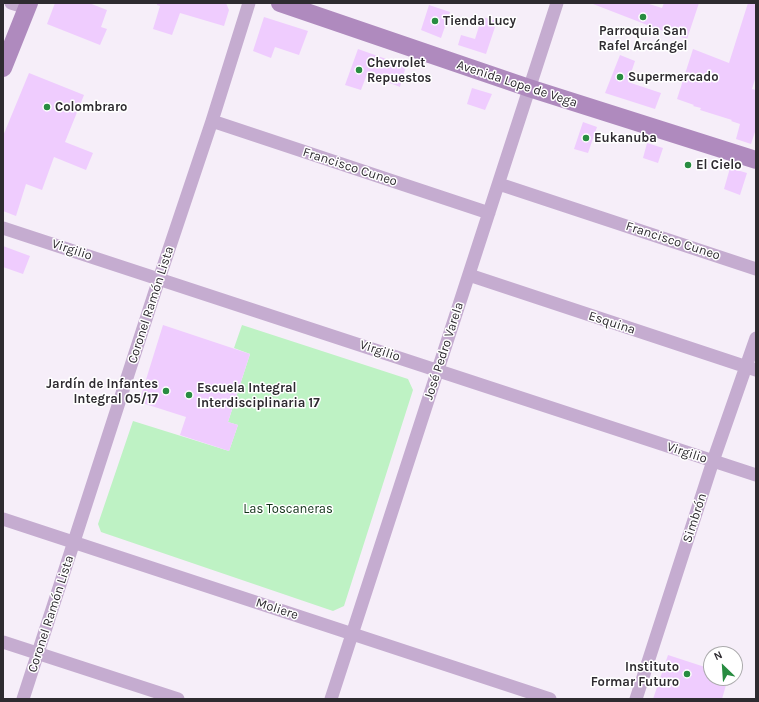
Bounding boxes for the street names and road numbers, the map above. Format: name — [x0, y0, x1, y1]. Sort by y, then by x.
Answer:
street label: Avenida Lope de Vega — [455, 57, 579, 111]
street label: Francisco Cuneo — [301, 144, 399, 190]
street label: Francisco Cuneo — [624, 218, 722, 264]
street label: Virgilio — [50, 236, 94, 264]
street label: Coronel Ramón Lista — [125, 244, 177, 366]
street label: José Pedro Varela — [421, 300, 467, 402]
street label: Esquina — [587, 308, 637, 338]
street label: Virgilio — [358, 337, 402, 365]
street label: Virgilio — [665, 439, 709, 467]
street label: Simbrón — [680, 491, 710, 545]
street label: Coronel Ramón Lista — [25, 553, 77, 675]
street label: Moliere — [254, 595, 300, 623]

